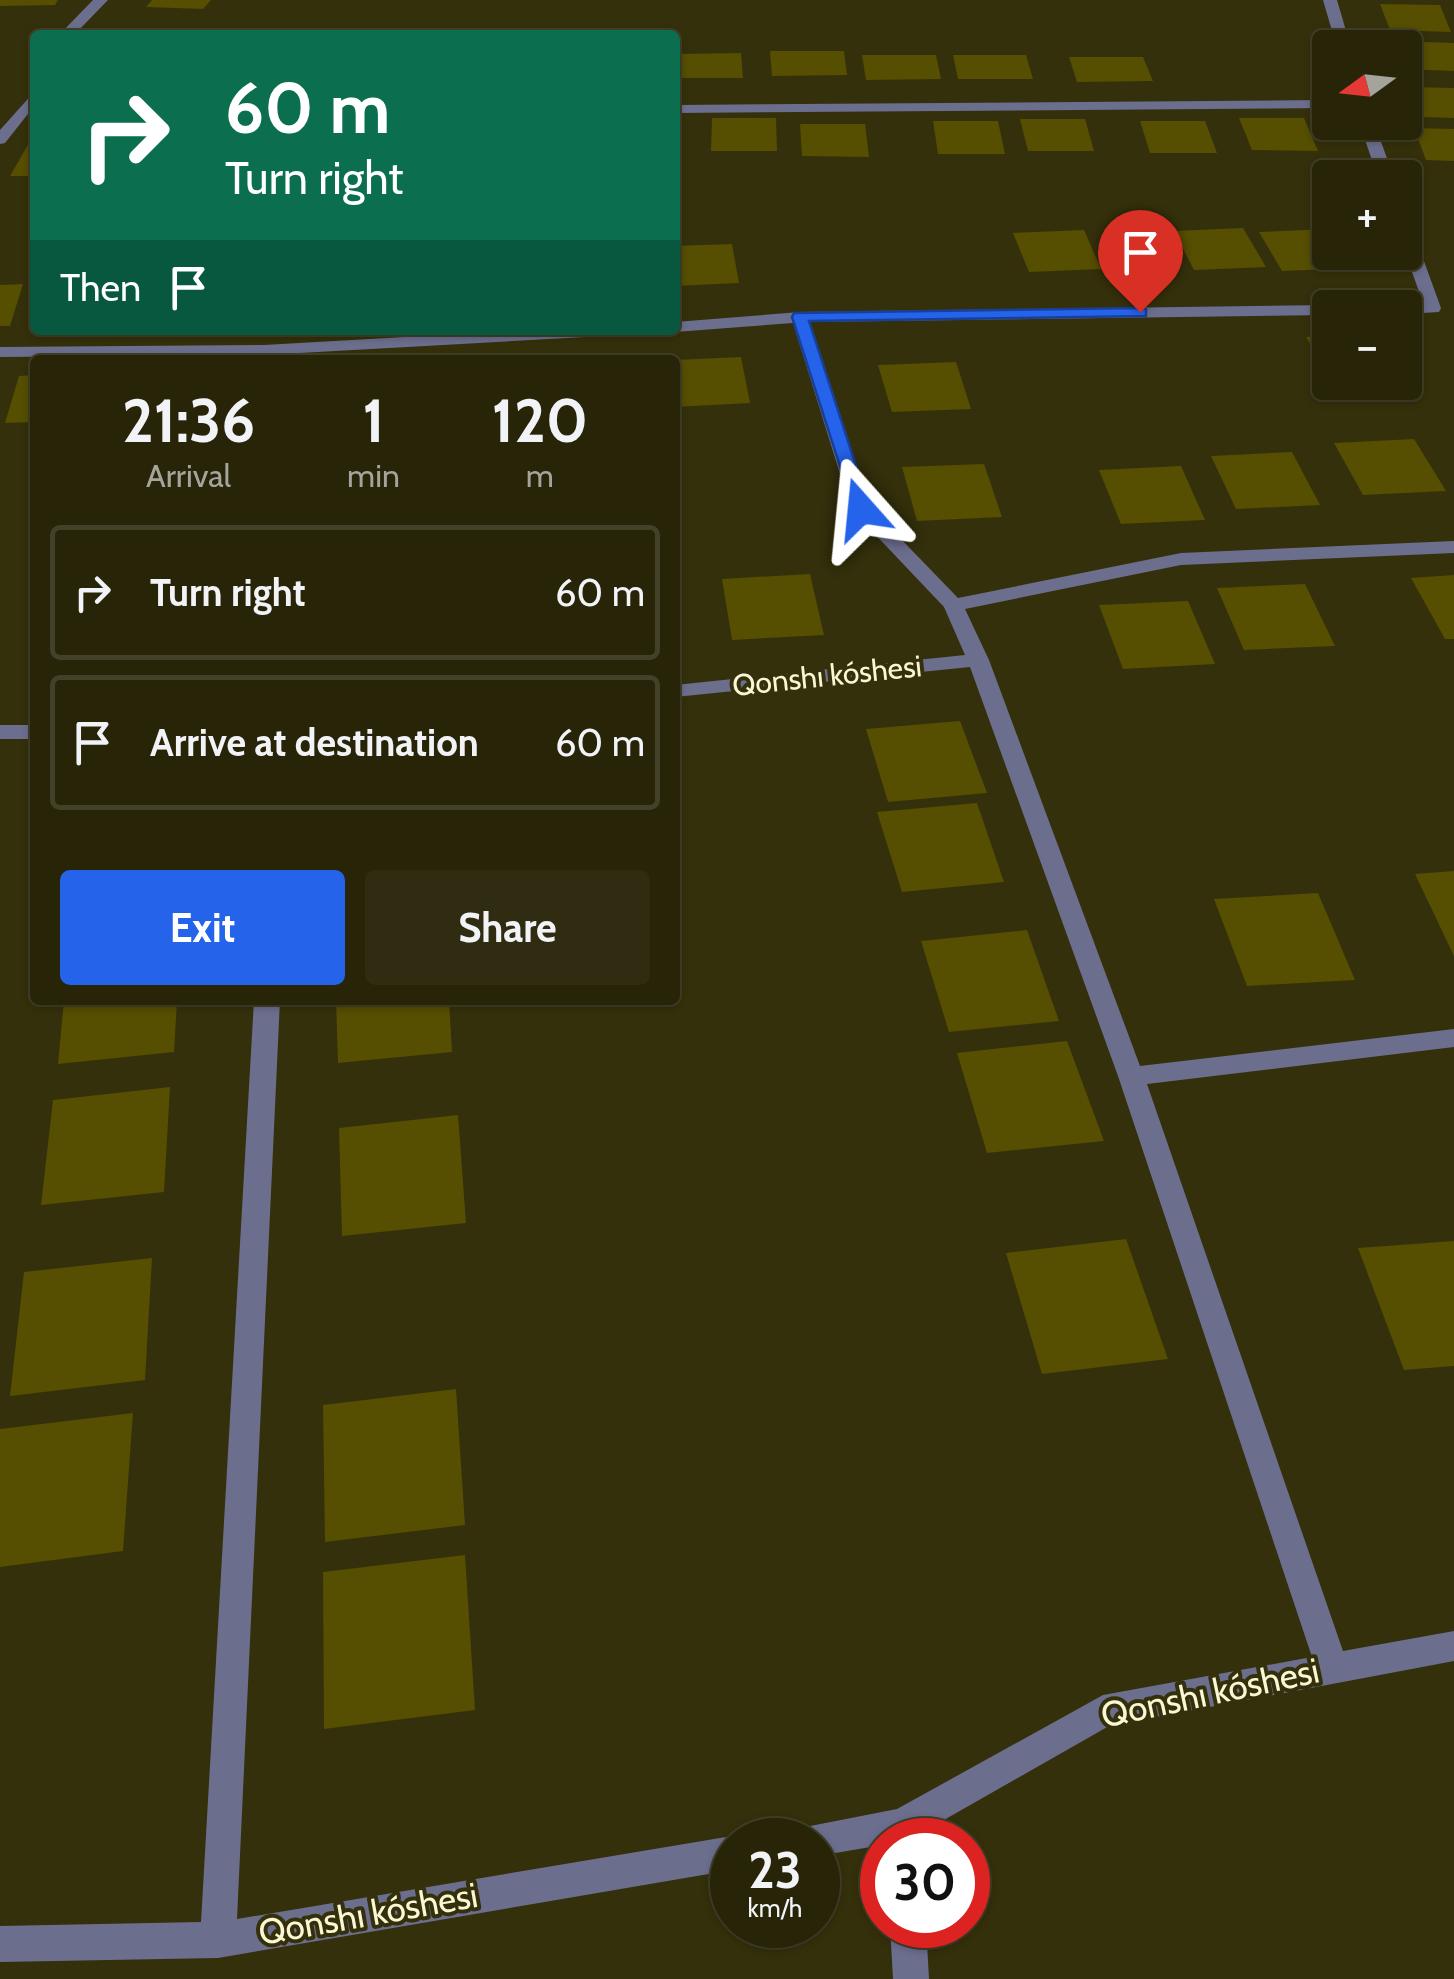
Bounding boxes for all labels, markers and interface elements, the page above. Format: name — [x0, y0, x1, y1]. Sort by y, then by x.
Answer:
north arrow — [1312, 30, 1422, 140]
map controls — [1312, 30, 1422, 400]
text: 60 m — [225, 65, 390, 151]
icon: right — [60, 70, 190, 200]
text: Turn right — [225, 151, 404, 205]
button: + — [1312, 160, 1422, 270]
pin — [1098, 210, 1183, 313]
icon: arrive — [1113, 225, 1168, 280]
icon: arrive — [161, 260, 216, 315]
text: Then — [60, 264, 141, 311]
button: − — [1312, 290, 1422, 400]
text: 21:36 — [122, 384, 255, 457]
text: 1 — [362, 384, 385, 457]
text: 120 — [492, 384, 588, 457]
text: Arrival — [146, 456, 231, 495]
text: min — [347, 456, 400, 495]
text: m — [526, 456, 554, 495]
position arrow — [809, 457, 913, 561]
icon: right — [65, 565, 120, 620]
text: Turn right — [150, 569, 306, 616]
text: 60 m — [555, 569, 645, 616]
street label: Qonshı kóshesi — [730, 647, 923, 704]
icon: arrive — [65, 715, 120, 770]
text: Arrive at destination — [150, 719, 479, 766]
text: 60 m — [555, 719, 645, 766]
button: Exit — [60, 870, 345, 985]
button: Share — [365, 870, 650, 985]
street label: Qonshı kóshesi — [1097, 1648, 1323, 1737]
speed limit sign: 30 — [860, 1818, 990, 1948]
text: 23 — [748, 1840, 802, 1901]
street label: Qonshı kóshesi — [255, 1873, 481, 1954]
text: km/h — [748, 1893, 802, 1923]

